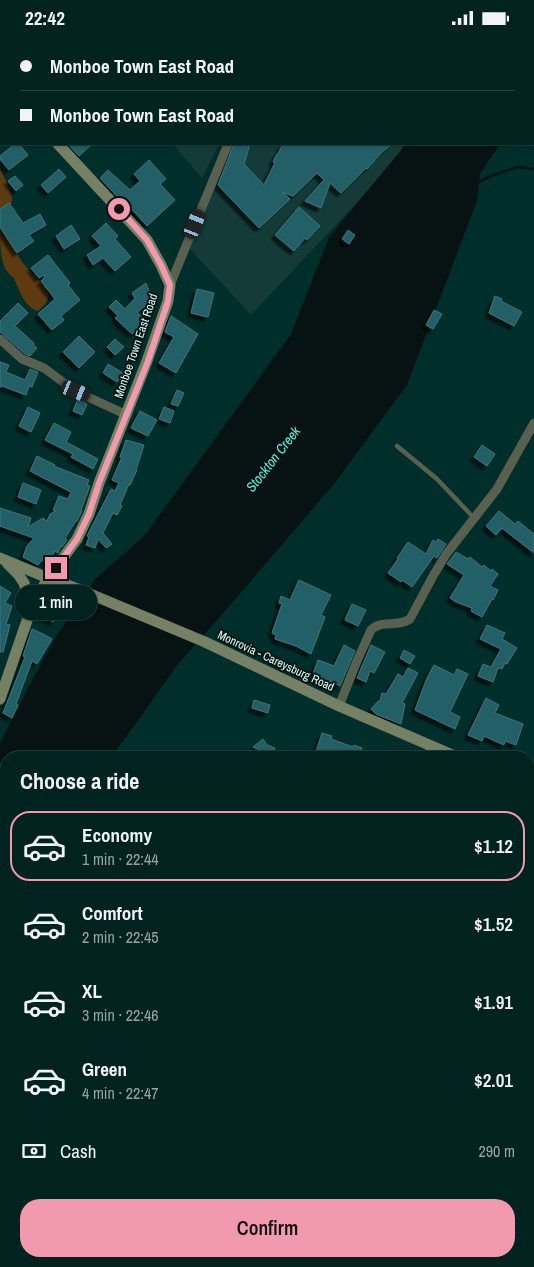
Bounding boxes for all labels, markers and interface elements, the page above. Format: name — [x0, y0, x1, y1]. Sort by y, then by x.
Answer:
text: 22:42 — [25, 5, 65, 31]
text: Monboe Town East Road — [50, 53, 234, 79]
text: Monboe Town East Road — [50, 102, 234, 128]
route start — [108, 198, 130, 220]
car — [182, 207, 207, 241]
street label: Monboe Town East Road — [111, 291, 161, 401]
car — [59, 378, 92, 404]
water label: Stockton Creek — [242, 422, 305, 495]
route end — [45, 557, 67, 579]
callout: 1 min — [15, 585, 97, 621]
text: 1 min — [39, 591, 73, 613]
street label: Monrovia - Careysburg Road — [215, 627, 337, 695]
text: Choose a ride — [20, 766, 139, 796]
text: Economy — [82, 822, 152, 848]
icon: car — [22, 824, 67, 869]
text: $1.12 — [474, 833, 513, 859]
text: 1 min · 22:44 — [82, 848, 159, 870]
text: Comfort — [82, 900, 143, 926]
icon: car — [22, 902, 67, 947]
text: $1.52 — [474, 911, 513, 937]
text: 2 min · 22:45 — [82, 926, 159, 948]
text: XL — [82, 978, 102, 1004]
icon: car — [22, 980, 67, 1025]
text: $1.91 — [474, 989, 513, 1015]
text: 3 min · 22:46 — [82, 1004, 159, 1026]
text: Green — [82, 1056, 127, 1082]
icon: car — [22, 1058, 67, 1103]
text: $2.01 — [474, 1067, 513, 1093]
text: 4 min · 22:47 — [82, 1082, 159, 1104]
icon: cash — [20, 1137, 48, 1165]
text: Cash — [60, 1138, 96, 1164]
text: 290 m — [479, 1140, 515, 1162]
button: Confirm — [20, 1199, 515, 1257]

